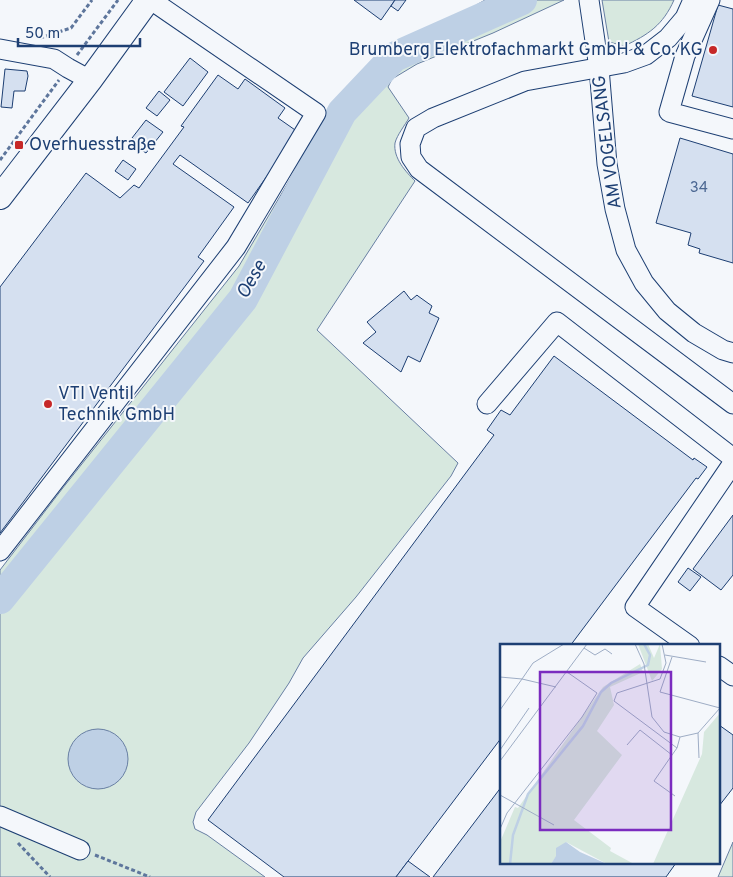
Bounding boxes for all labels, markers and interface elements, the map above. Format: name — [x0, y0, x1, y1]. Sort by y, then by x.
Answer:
scale bar — [18, 15, 140, 47]
text: 50 m — [25, 25, 60, 44]
place label: Brumberg Elektrofachmarkt GmbH & Co. KG — [349, 39, 703, 62]
marker: Brumberg Elektrofachmarkt GmbH & Co. KG — [707, 44, 719, 56]
street label: AM VOGELSANG — [588, 74, 628, 210]
place label: Overhuesstraße — [29, 134, 156, 157]
marker: Overhuesstraße — [13, 139, 25, 151]
house number: 34 — [690, 179, 708, 198]
water label: Oese — [231, 256, 273, 304]
place label: VTI Ventil Technik GmbH — [58, 383, 175, 427]
marker: VTI Ventil Technik GmbH — [42, 398, 54, 410]
inset map — [500, 644, 720, 864]

